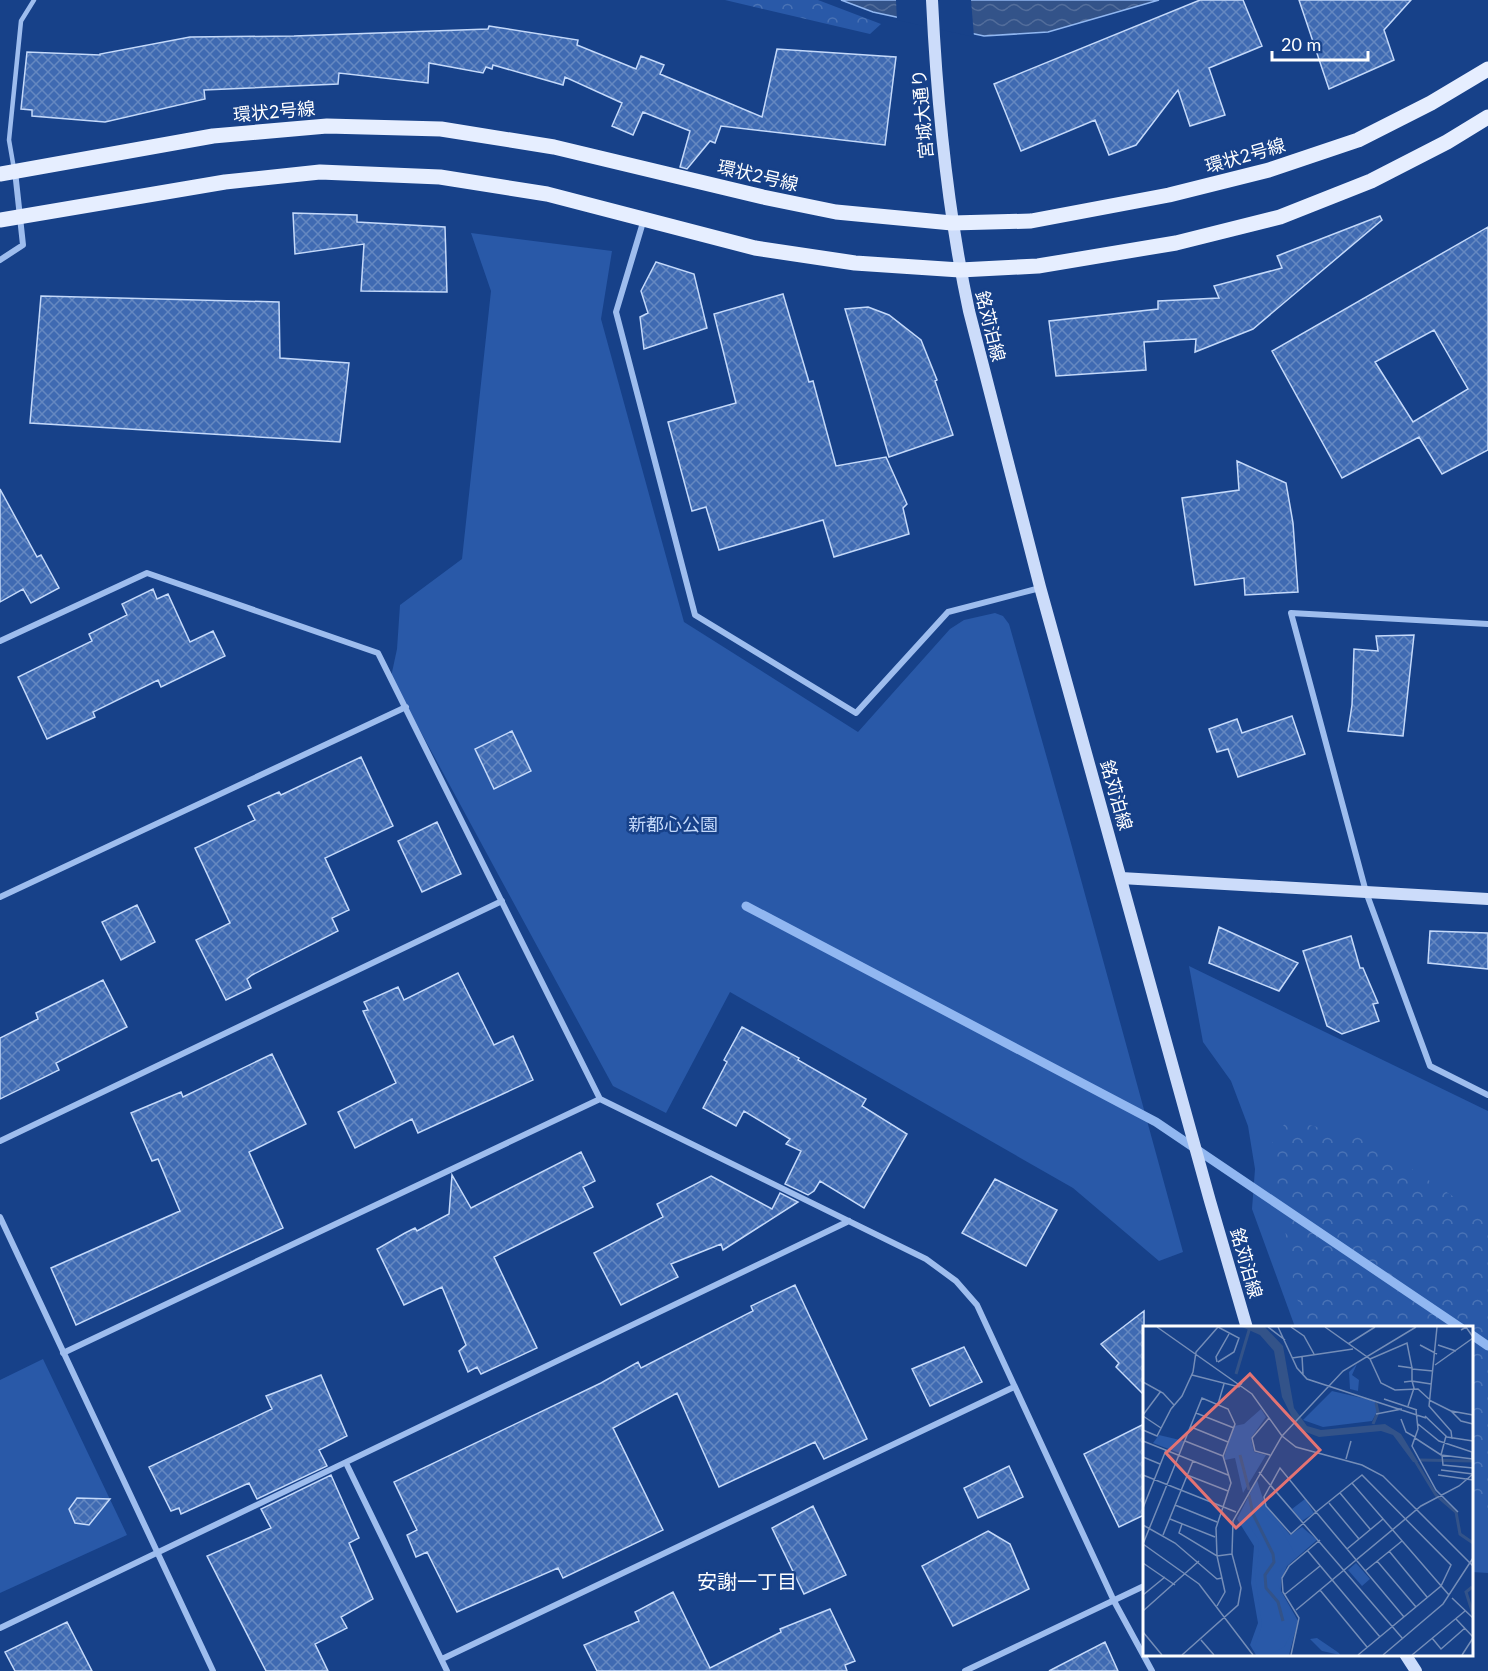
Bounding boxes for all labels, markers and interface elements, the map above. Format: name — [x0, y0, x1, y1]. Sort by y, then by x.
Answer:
scale bar — [1272, 24, 1368, 62]
text: 20 m — [1281, 33, 1321, 55]
street label: 宮城大通り — [907, 68, 937, 160]
street label: 環状2号線 — [232, 96, 316, 126]
street label: 環状2号線 — [1202, 133, 1288, 177]
street label: 環状2号線 — [715, 155, 801, 195]
street label: 銘苅泊線 — [972, 288, 1010, 364]
street label: 銘苅泊線 — [1097, 757, 1137, 833]
park label: 新都心公園 — [628, 813, 718, 835]
street label: 銘苅泊線 — [1227, 1225, 1267, 1301]
inset map — [1143, 1326, 1473, 1656]
district label: 安謝一丁目 — [697, 1569, 797, 1593]

